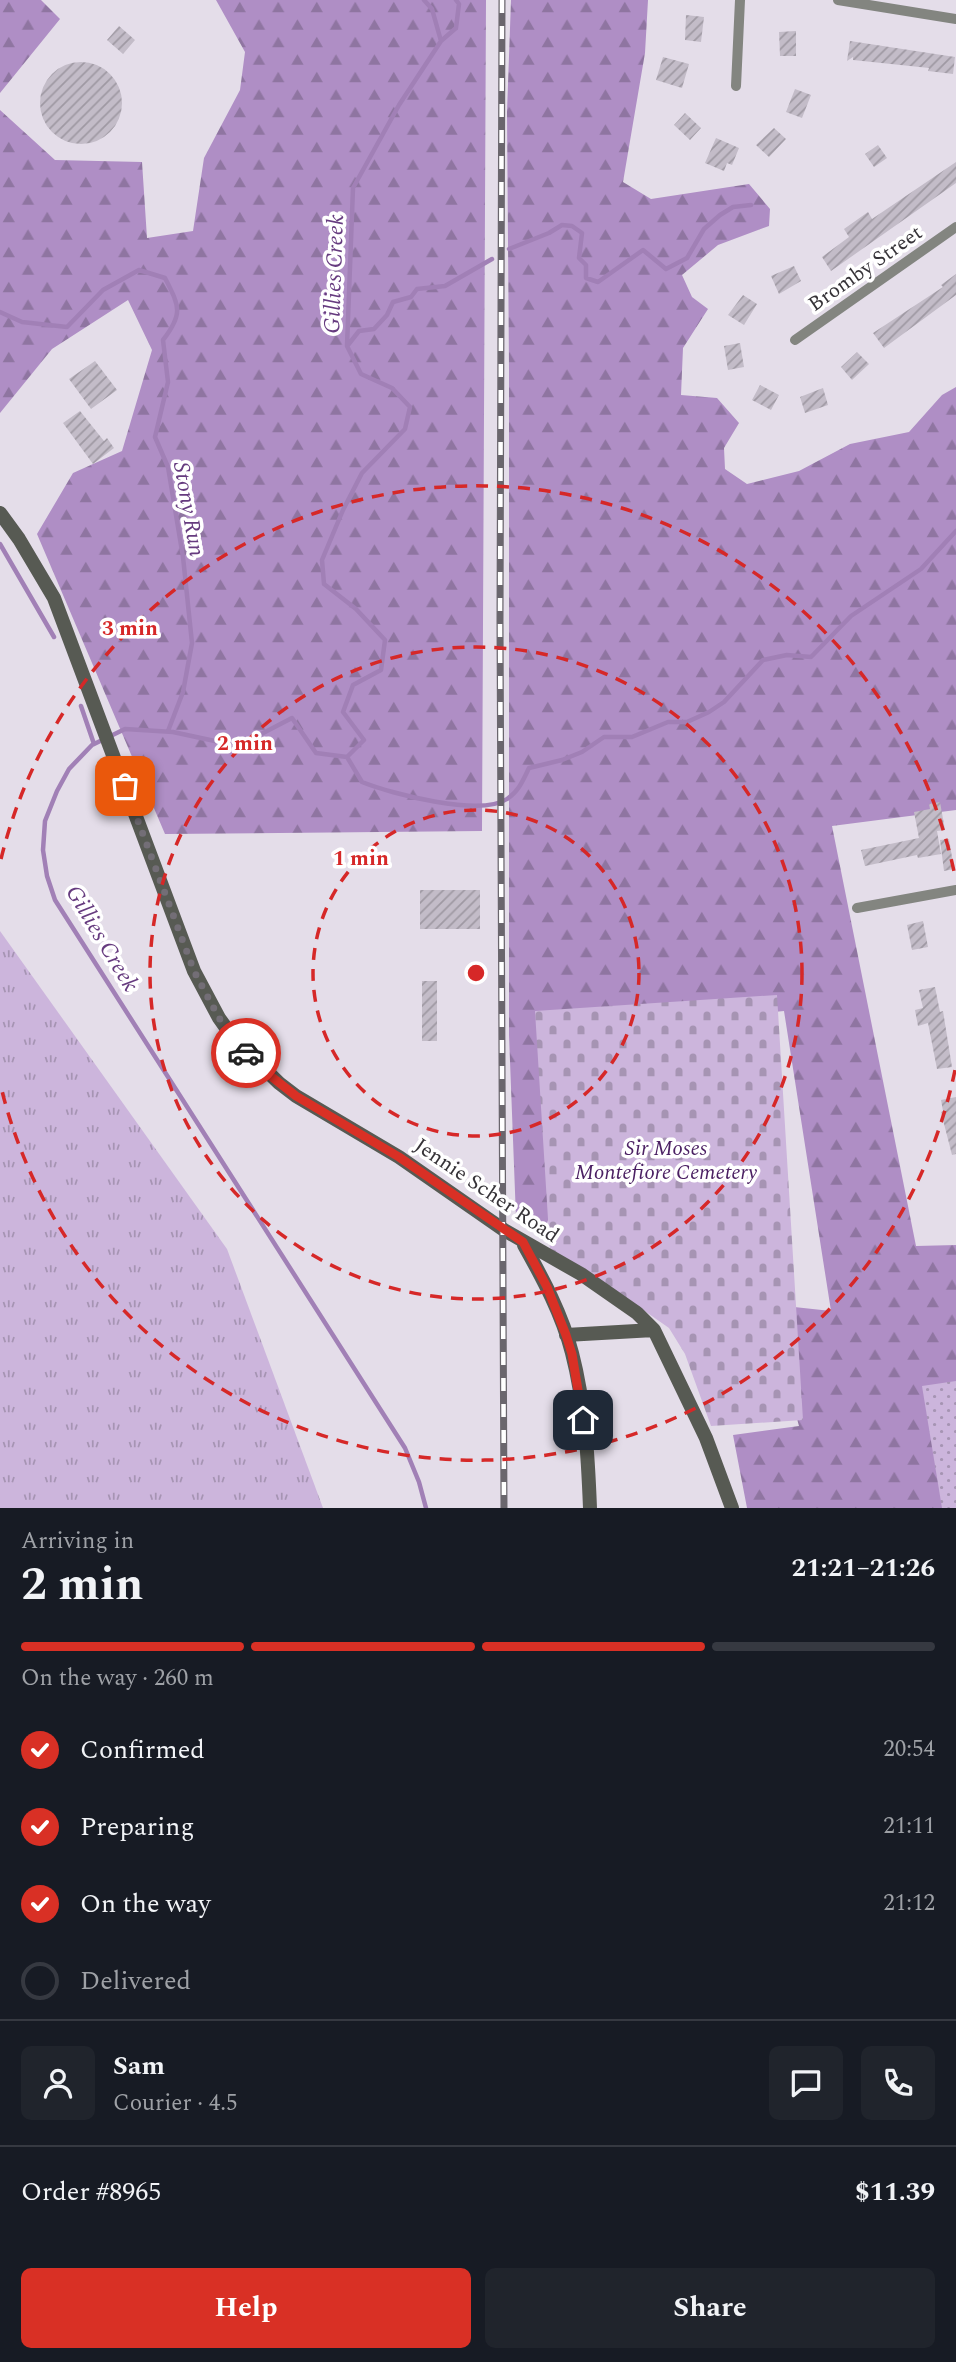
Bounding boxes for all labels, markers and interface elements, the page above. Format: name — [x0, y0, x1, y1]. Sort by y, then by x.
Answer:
water label: Gillies Creek — [315, 214, 354, 334]
street label: Bromby Street — [802, 217, 929, 320]
water label: Stony Run — [163, 459, 214, 559]
text: 3 min — [102, 613, 158, 645]
text: 2 min — [217, 728, 273, 760]
pin — [95, 756, 155, 816]
icon: bag — [106, 767, 144, 805]
text: 1 min — [333, 843, 389, 875]
water label: Gillies Creek — [56, 879, 148, 999]
centre of rings — [464, 961, 488, 985]
courier — [211, 1018, 281, 1088]
icon: car — [227, 1034, 265, 1072]
street label: Jennie Scher Road — [407, 1130, 566, 1251]
park label: Sir Moses Montefiore Cemetery — [575, 1133, 758, 1189]
pin — [553, 1390, 613, 1450]
icon: home — [564, 1401, 602, 1439]
text: Arriving in — [21, 1524, 134, 1559]
text: 21:21–21:26 — [791, 1548, 935, 1588]
text: 2 min — [21, 1550, 143, 1620]
text: On the way · 260 m — [21, 1661, 214, 1696]
text: Confirmed — [80, 1730, 205, 1770]
icon: check — [21, 1731, 59, 1769]
text: 20:54 — [883, 1732, 935, 1767]
text: Preparing — [80, 1807, 194, 1847]
icon: check — [21, 1808, 59, 1846]
text: 21:11 — [883, 1809, 935, 1844]
text: On the way — [80, 1884, 211, 1924]
icon: check — [21, 1885, 59, 1923]
text: 21:12 — [883, 1886, 935, 1921]
text: Delivered — [80, 1961, 191, 2001]
button: person — [21, 2046, 95, 2120]
text: Sam — [113, 2046, 165, 2086]
button: chat — [769, 2046, 843, 2120]
button: phone — [861, 2046, 935, 2120]
text: Courier · 4.5 — [113, 2086, 238, 2121]
text: Order #8965 — [21, 2172, 161, 2212]
text: $11.39 — [855, 2172, 935, 2212]
button: Help — [21, 2268, 471, 2348]
button: Share — [485, 2268, 935, 2348]

